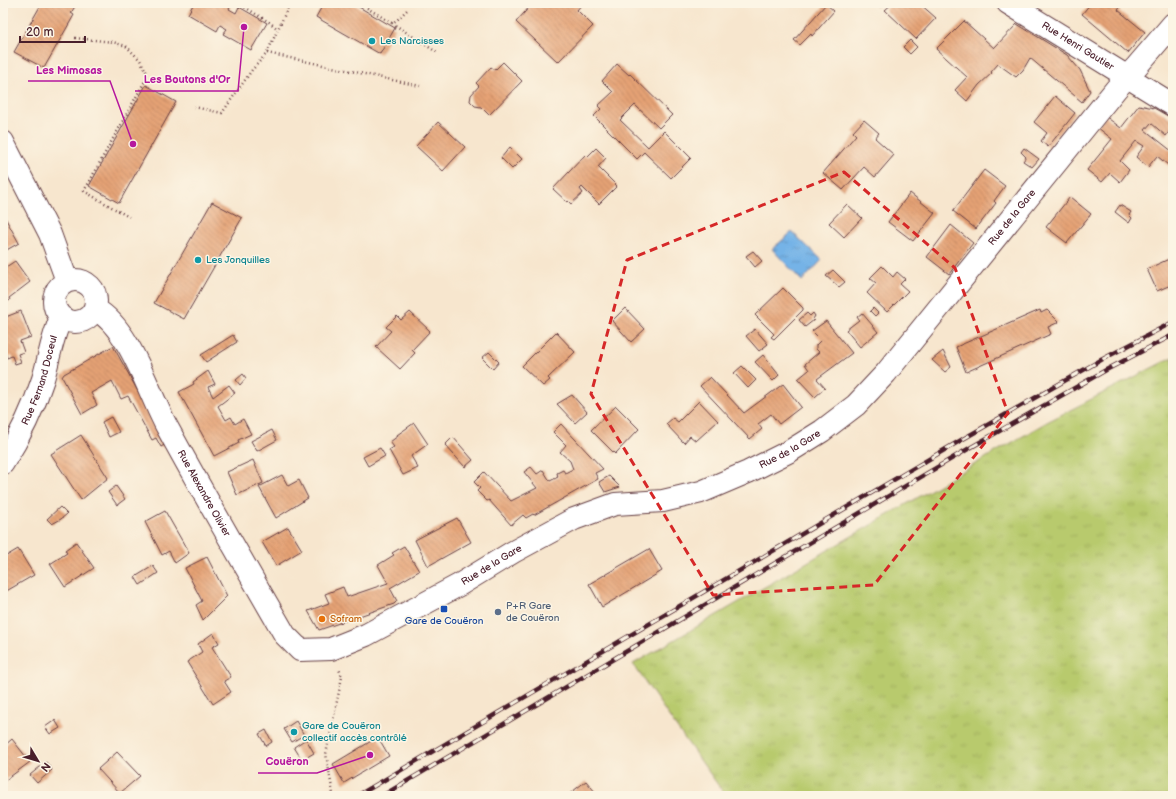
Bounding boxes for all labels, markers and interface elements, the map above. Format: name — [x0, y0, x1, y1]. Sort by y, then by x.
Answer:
scale bar — [20, 18, 85, 44]
street label: Rue Henri Gautier — [1039, 19, 1116, 73]
text: 20 m — [26, 25, 53, 40]
place label: Les Narcisses — [380, 35, 444, 47]
marker: Les Narcisses — [367, 36, 377, 46]
callout: Les Mimosas — [28, 58, 110, 81]
text: Les Mimosas — [36, 64, 103, 77]
callout: Les Boutons d'Or — [135, 68, 238, 91]
text: Les Boutons d'Or — [144, 73, 231, 86]
street label: Rue de la Gare — [986, 187, 1038, 248]
place label: Les Jonquilles — [206, 254, 270, 266]
marker: Les Jonquilles — [193, 255, 203, 265]
street label: Rue Fernand Doceul — [19, 334, 60, 427]
street label: Rue de la Gare — [757, 427, 823, 471]
street label: Rue Alexandre Olivier — [175, 448, 233, 539]
street label: Rue de la Gare — [459, 542, 524, 588]
place label: P+R Gare de Couëron — [506, 600, 560, 624]
marker: Gare de Couëron — [439, 604, 449, 614]
marker: P+R Gare de Couëron — [493, 607, 503, 617]
place label: Sofram — [330, 613, 362, 625]
marker: Sofram — [317, 614, 327, 624]
place label: Gare de Couëron — [405, 615, 484, 627]
place label: Gare de Couëron collectif accès contrôlé — [302, 720, 407, 744]
marker: Gare de Couëron collectif accès contrôlé — [289, 727, 299, 737]
north arrow — [18, 741, 58, 781]
callout: Couëron — [258, 750, 317, 773]
text: Couëron — [265, 755, 309, 768]
text: N — [38, 760, 53, 774]

